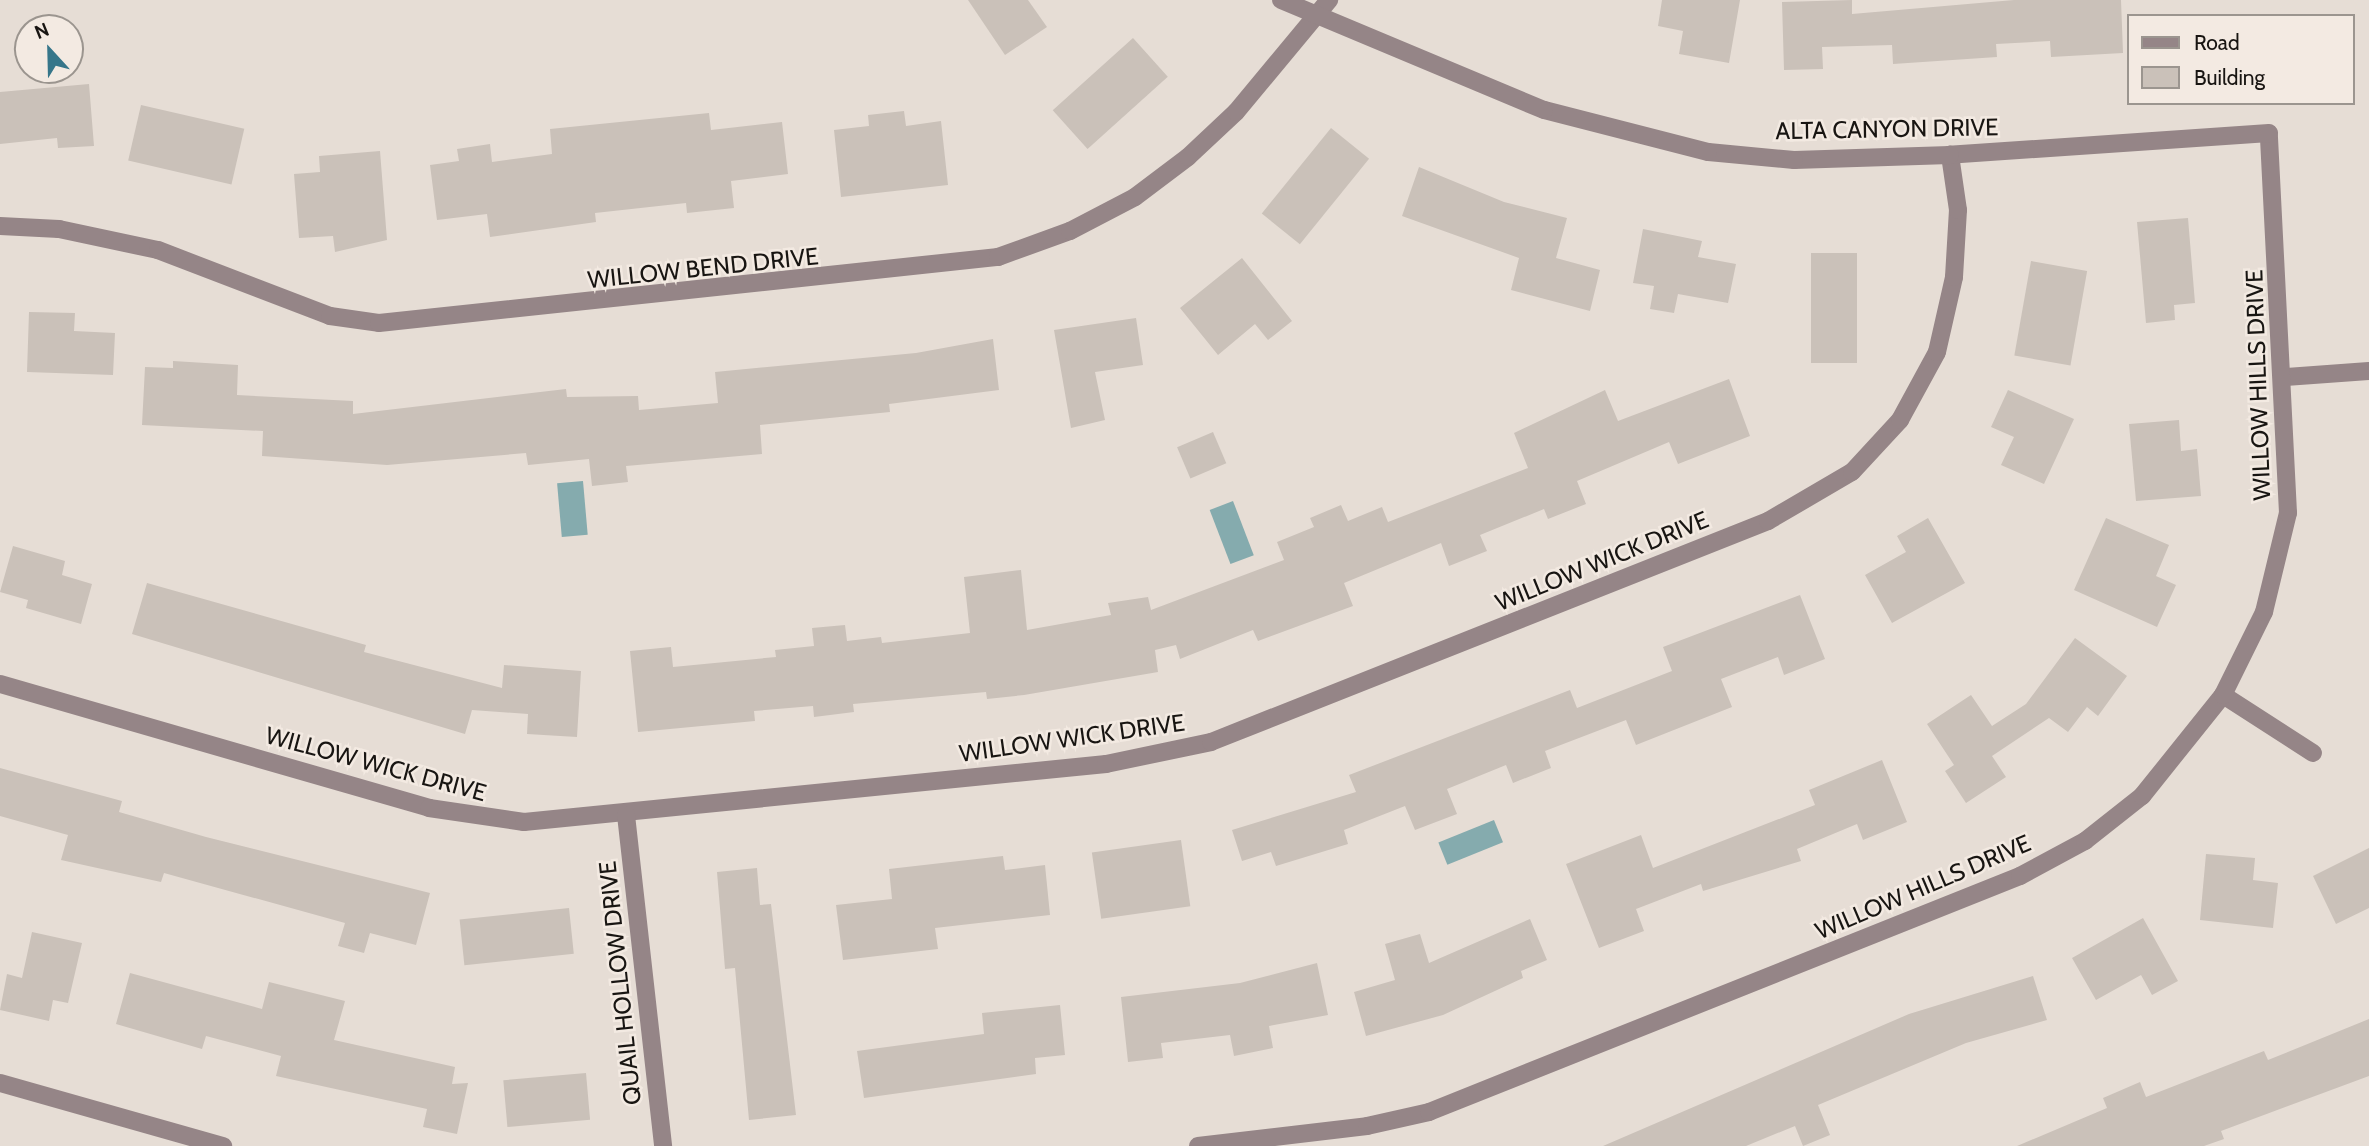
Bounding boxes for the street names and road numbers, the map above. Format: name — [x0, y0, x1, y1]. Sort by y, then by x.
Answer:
street label: ALTA CANYON DRIVE — [1775, 113, 1999, 145]
street label: WILLOW BEND DRIVE — [586, 242, 820, 294]
street label: WILLOW HILLS DRIVE — [2240, 269, 2276, 501]
street label: WILLOW WICK DRIVE — [1491, 505, 1713, 617]
street label: WILLOW WICK DRIVE — [957, 708, 1187, 768]
street label: WILLOW WICK DRIVE — [263, 721, 489, 807]
street label: WILLOW HILLS DRIVE — [1811, 829, 2035, 945]
street label: QUAIL HOLLOW DRIVE — [593, 860, 647, 1106]

